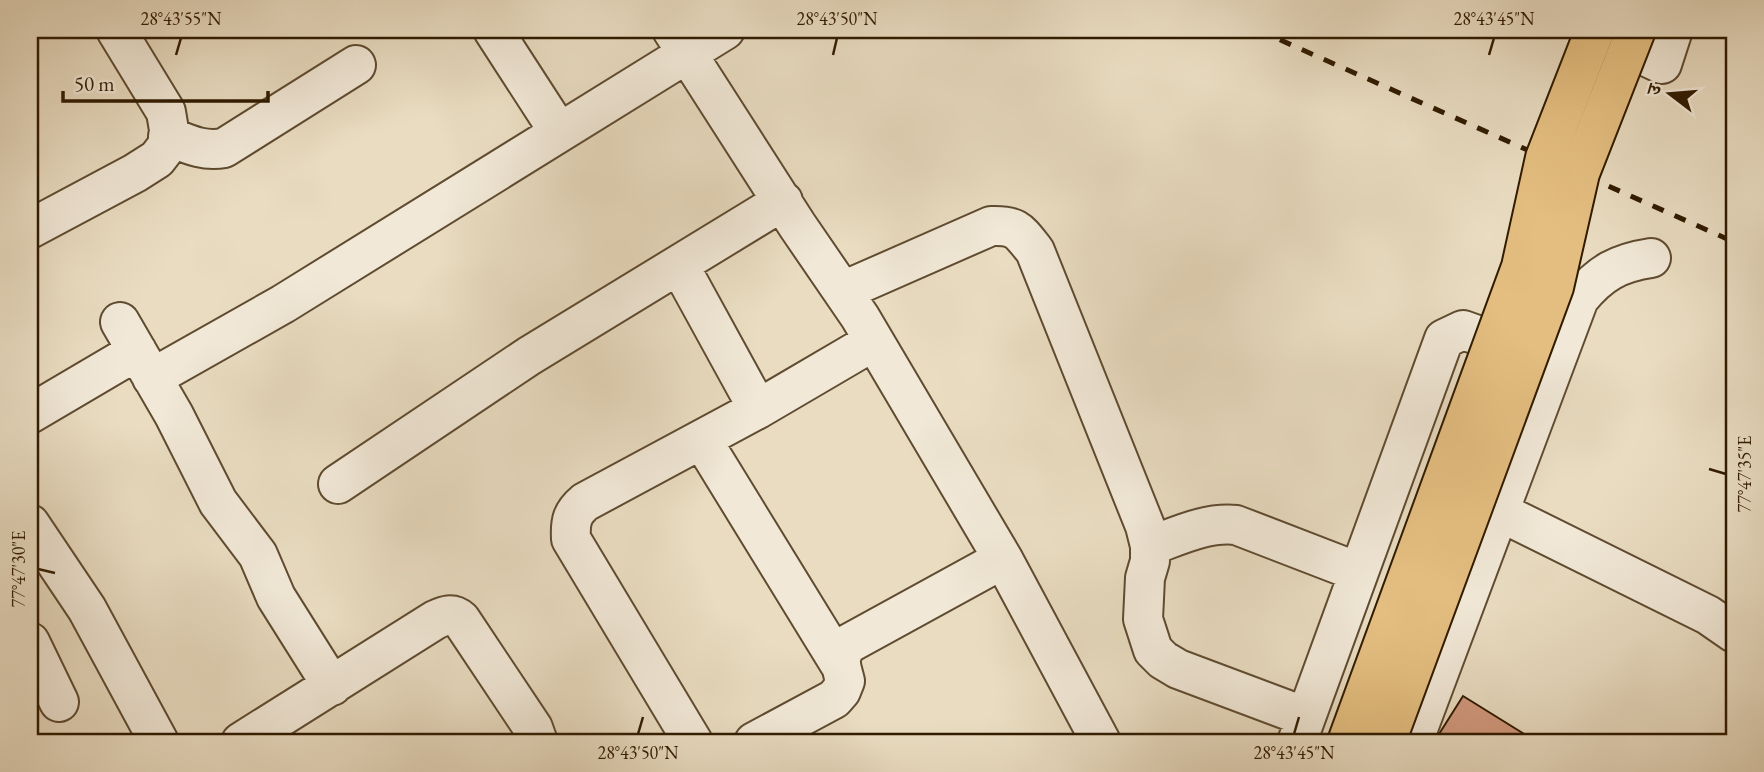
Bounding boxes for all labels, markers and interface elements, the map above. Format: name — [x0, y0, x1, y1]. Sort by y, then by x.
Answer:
text: 28°43'55"N — [141, 7, 222, 30]
text: 28°43'50"N — [797, 7, 878, 30]
text: 28°43'45"N — [1454, 7, 1535, 30]
scale bar — [63, 60, 268, 104]
north arrow — [1634, 60, 1704, 130]
text: 50 m — [74, 70, 115, 97]
text: उ — [1640, 80, 1668, 99]
text: 77°47'35"E — [1733, 436, 1756, 512]
text: 77°47'30"E — [7, 531, 30, 607]
text: 28°43'50"N — [598, 741, 679, 764]
text: 28°43'45"N — [1254, 741, 1335, 764]

